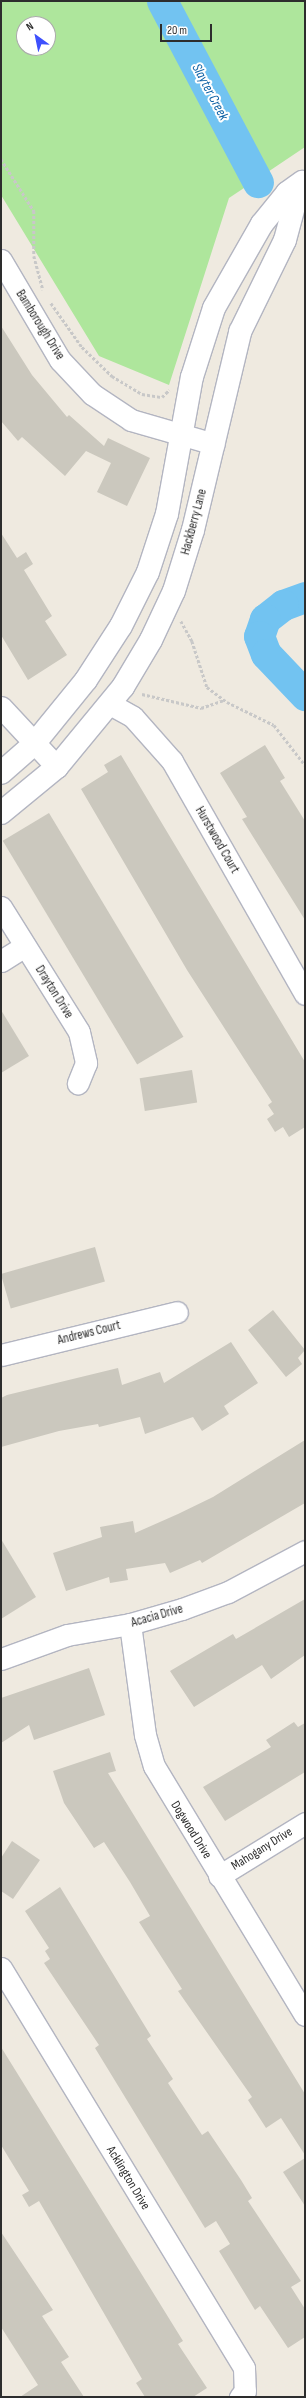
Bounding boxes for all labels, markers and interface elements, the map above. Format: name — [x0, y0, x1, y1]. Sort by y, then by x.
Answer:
north arrow — [16, 16, 56, 56]
scale bar — [162, 16, 214, 42]
text: N — [24, 19, 36, 33]
text: 20 m — [167, 23, 187, 38]
water label: Slayter Creek — [188, 61, 232, 123]
street label: Bamborough Drive — [12, 287, 68, 363]
street label: Hackberry Lane — [178, 487, 210, 557]
street label: Hurstwood Court — [192, 804, 242, 876]
street label: Drayton Drive — [32, 963, 76, 1021]
street label: Andrews Court — [56, 1318, 122, 1348]
street label: Acacia Drive — [129, 1601, 185, 1631]
street label: Dogwood Drive — [167, 1798, 215, 1862]
street label: Mahogany Drive — [229, 1824, 295, 1874]
street label: Acklington Drive — [103, 2143, 153, 2213]

